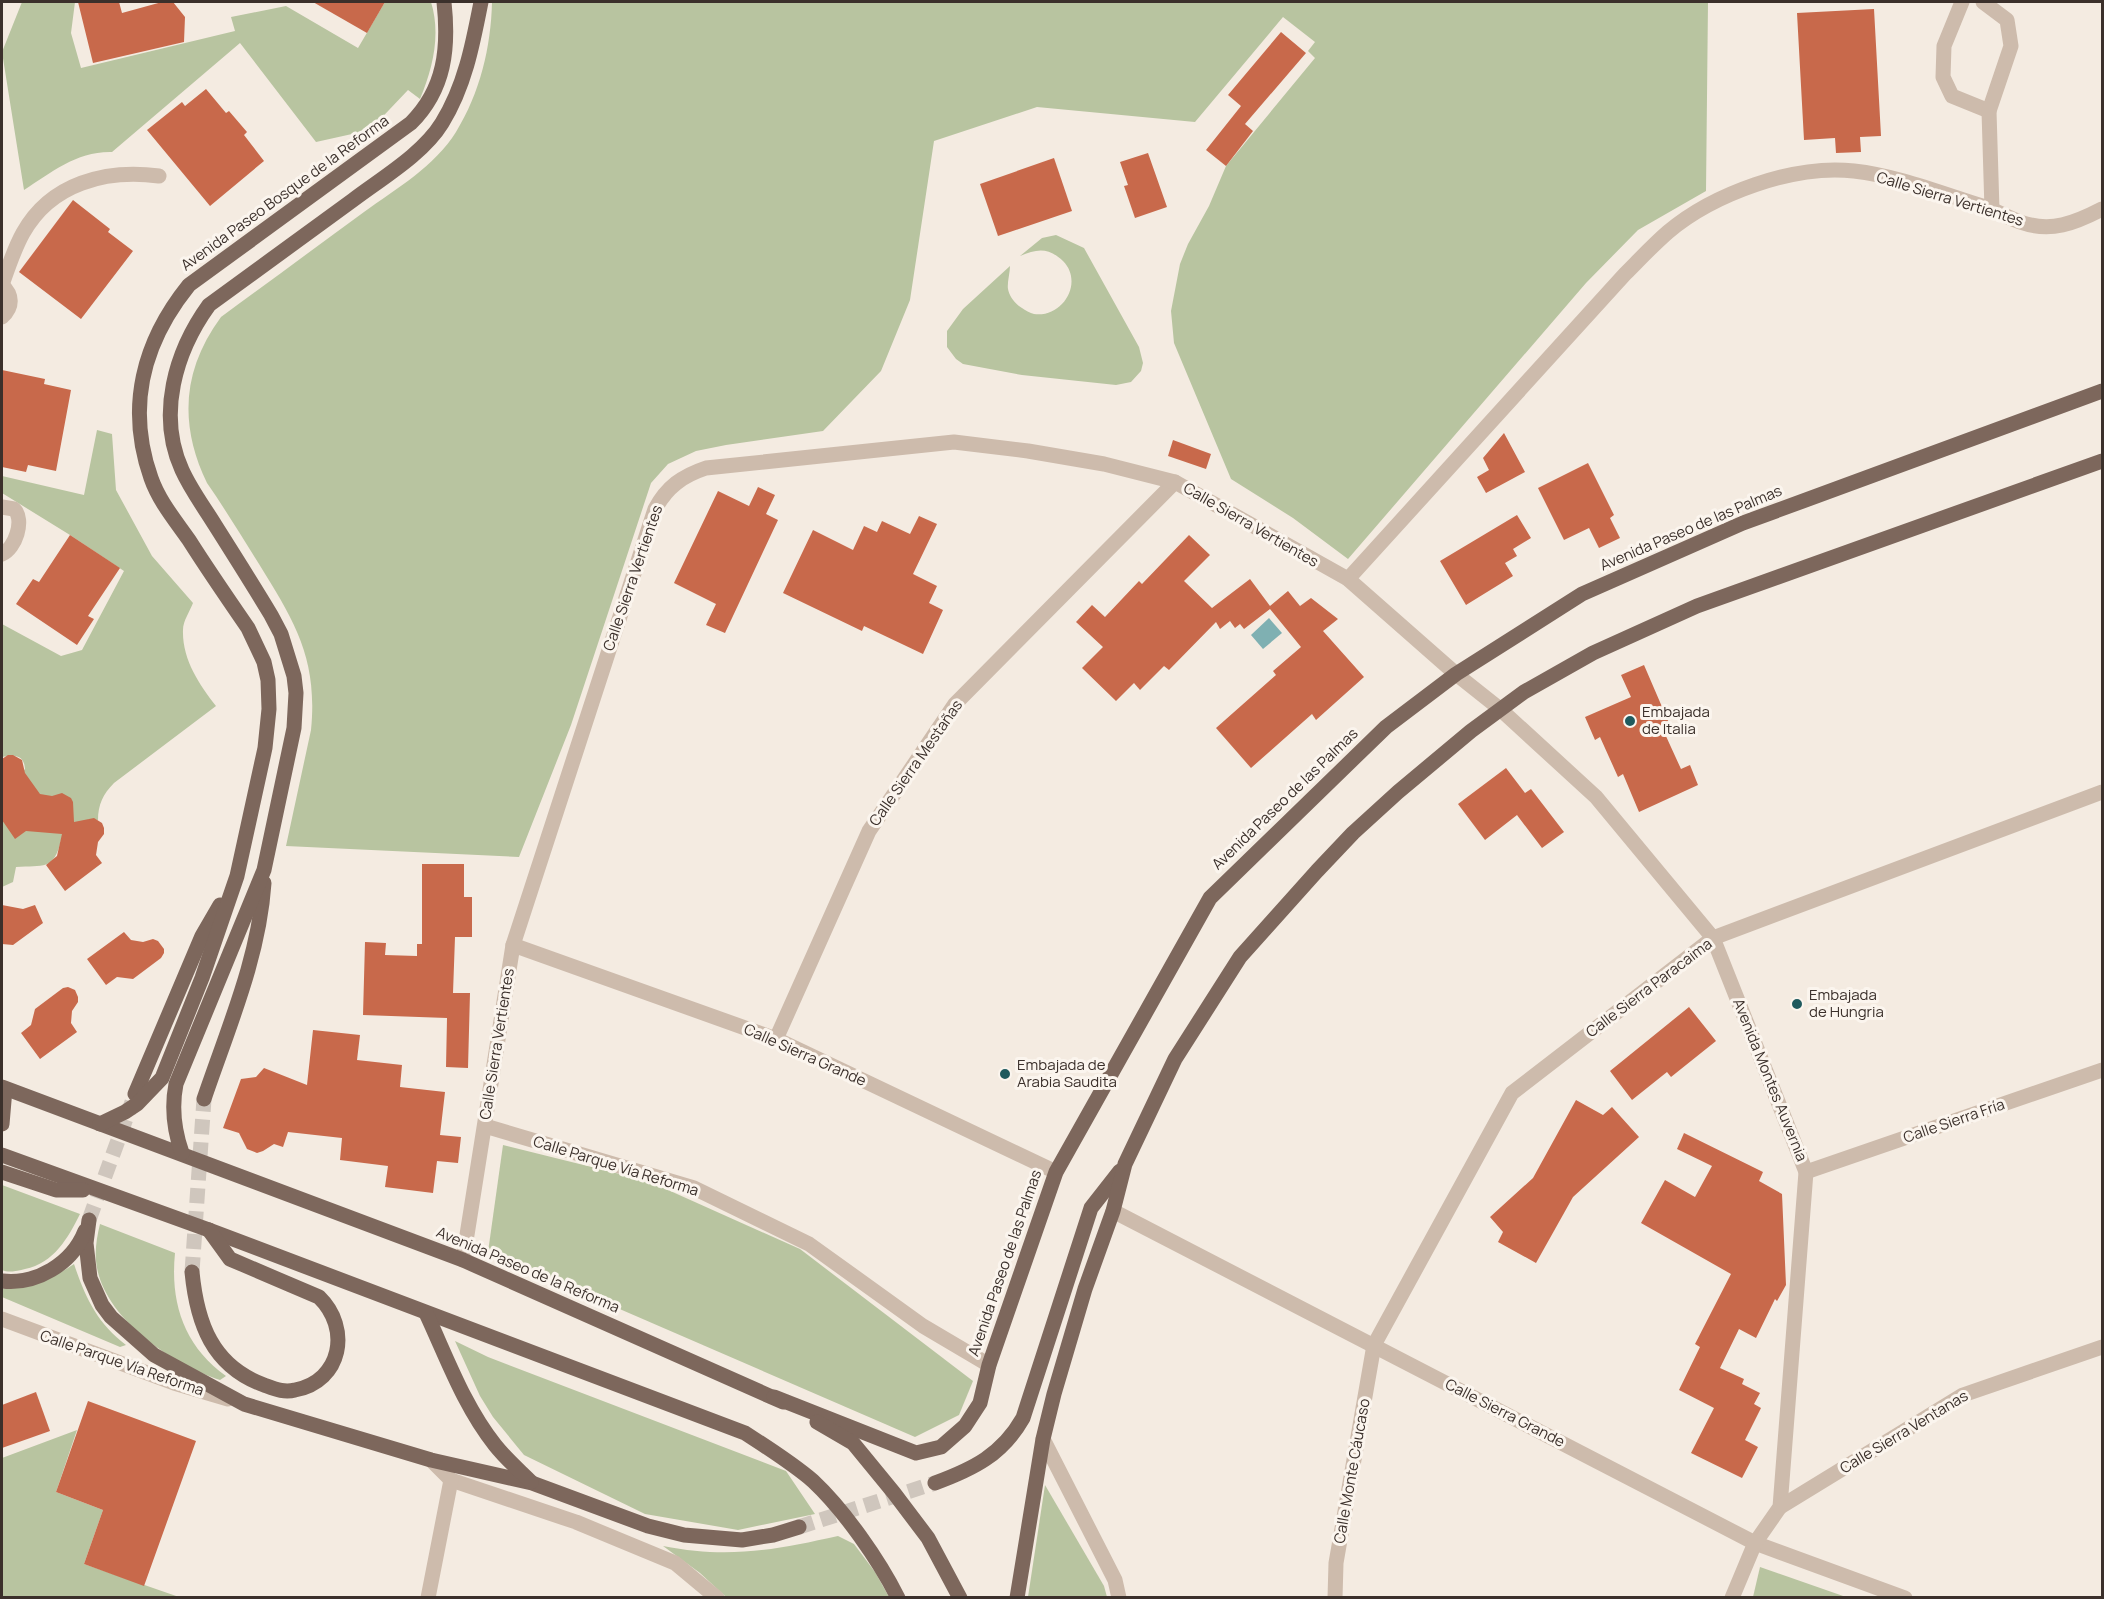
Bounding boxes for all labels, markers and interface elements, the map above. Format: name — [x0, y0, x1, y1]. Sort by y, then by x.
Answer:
street label: Avenida Paseo Bosque de la Reforma — [176, 110, 393, 275]
street label: Calle Sierra Vertientes — [1874, 166, 2026, 231]
street label: Calle Sierra Vertientes — [1180, 477, 1323, 572]
street label: Avenida Paseo de las Palmas — [1597, 480, 1785, 575]
street label: Calle Sierra Vertientes — [598, 502, 667, 654]
street label: Calle Sierra Mestañas — [864, 695, 967, 830]
place label: Embajada de Italia — [1642, 701, 1710, 739]
marker: Embajada de Italia — [1623, 714, 1637, 728]
street label: Avenida Paseo de las Palmas — [1207, 723, 1362, 874]
street label: Calle Sierra Paracaima — [1581, 933, 1716, 1042]
street label: Calle Sierra Vertientes — [474, 967, 519, 1121]
place label: Embajada de Hungria — [1809, 984, 1884, 1022]
street label: Avenida Montes Auvernia — [1728, 995, 1813, 1164]
marker: Embajada de Hungria — [1790, 997, 1804, 1011]
street label: Calle Sierra Grande — [741, 1018, 870, 1091]
place label: Embajada de Arabia Saudita — [1017, 1054, 1117, 1092]
marker: Embajada de Arabia Saudita — [998, 1067, 1012, 1081]
street label: Calle Sierra Fría — [1900, 1093, 2007, 1148]
street label: Calle Parque Vía Reforma — [531, 1130, 701, 1201]
street label: Avenida Paseo de las Palmas — [963, 1167, 1046, 1359]
street label: Avenida Paseo de la Reforma — [433, 1221, 623, 1318]
street label: Calle Parque Vía Reforma — [37, 1325, 207, 1400]
street label: Calle Sierra Grande — [1442, 1373, 1569, 1452]
street label: Calle Sierra Ventanas — [1836, 1385, 1972, 1478]
street label: Calle Monte Cáucaso — [1328, 1397, 1375, 1545]

